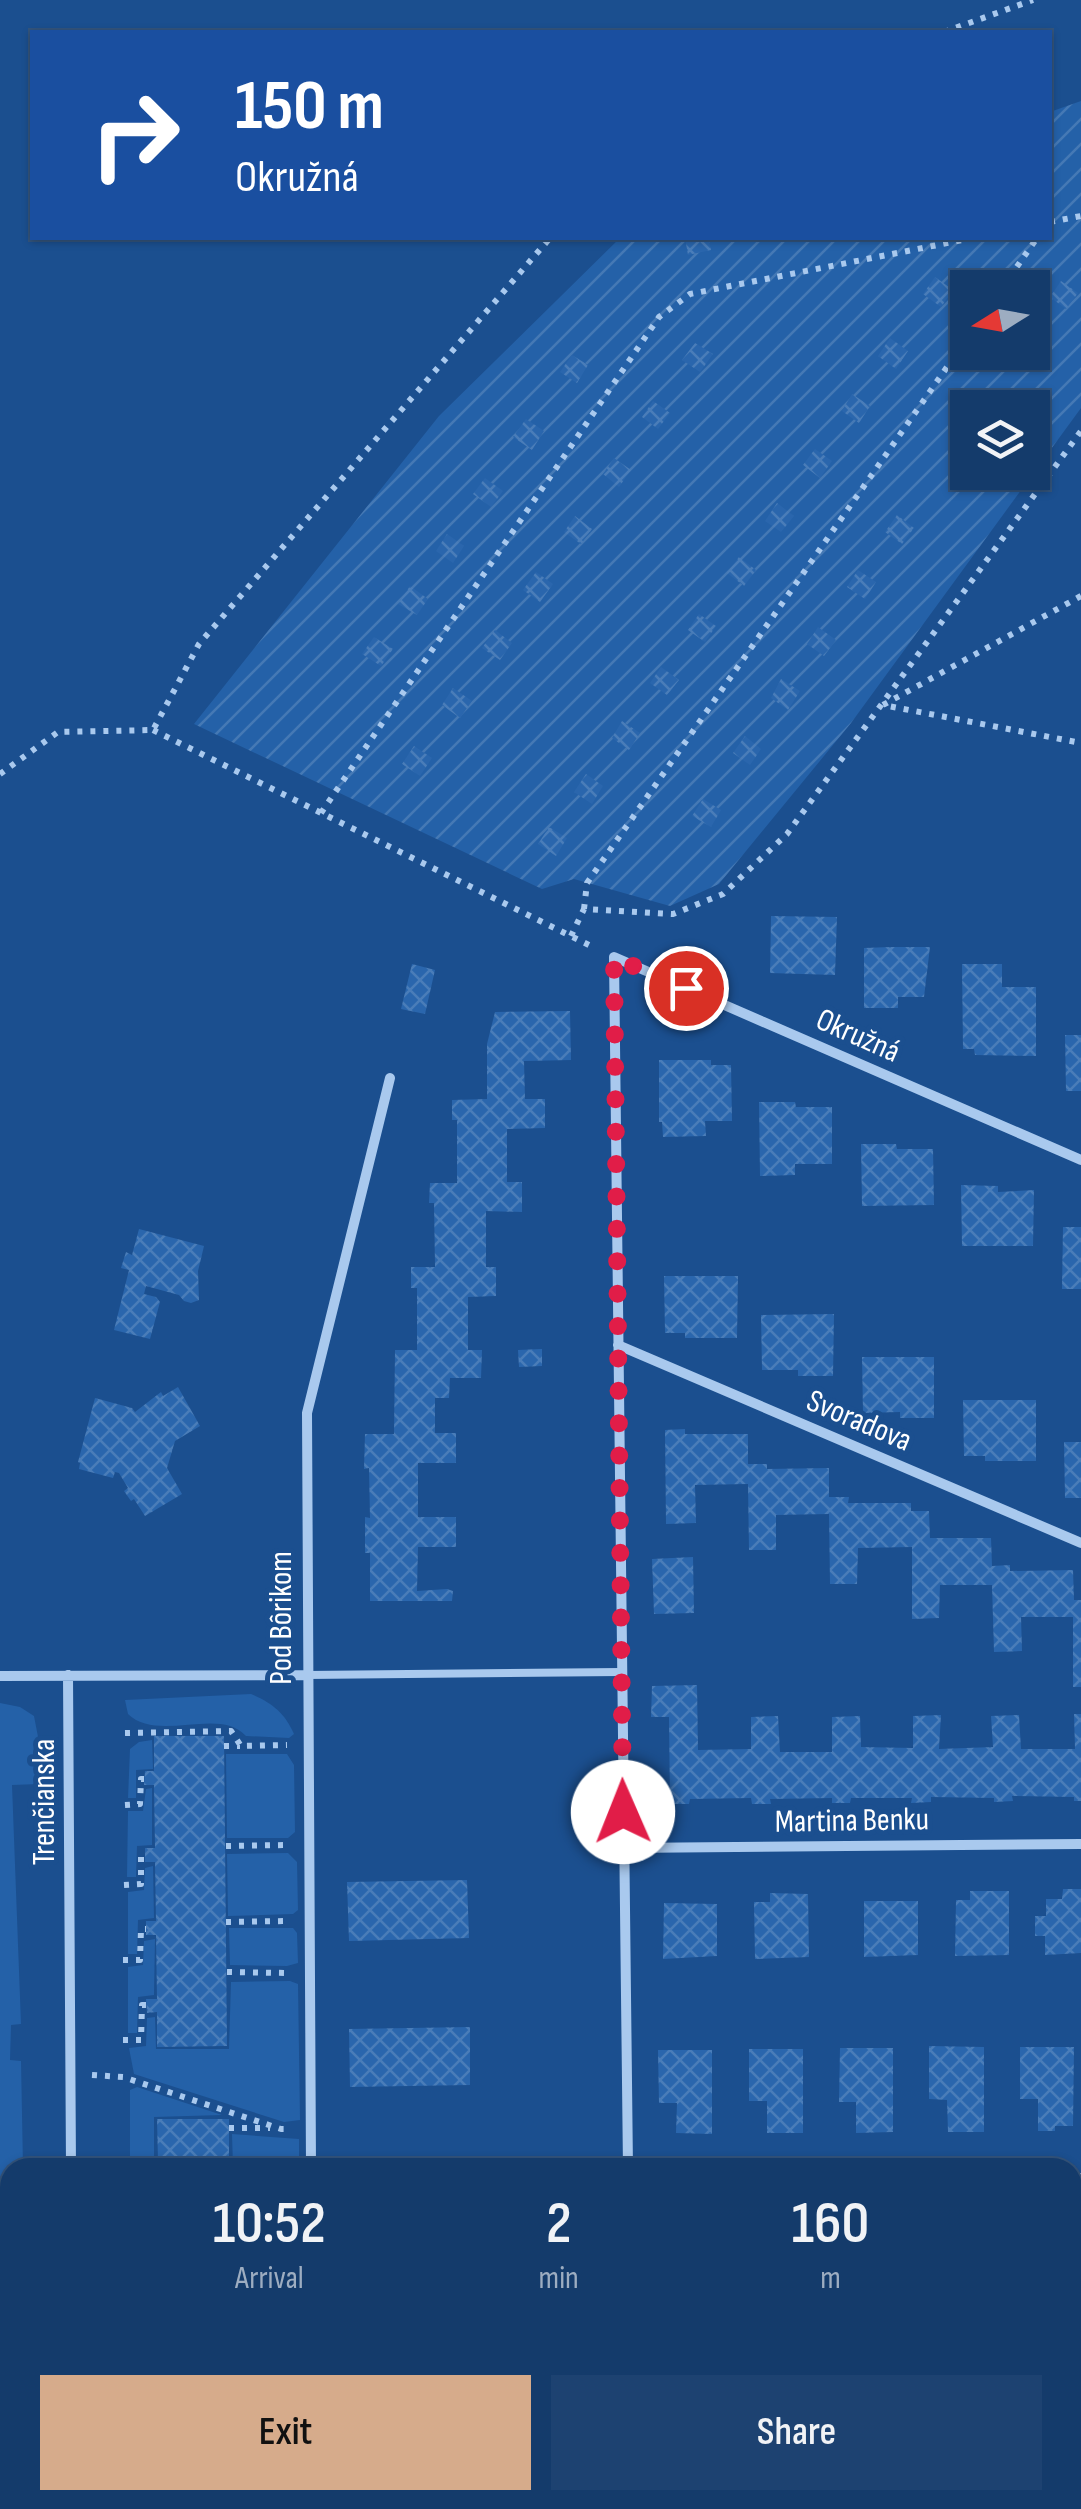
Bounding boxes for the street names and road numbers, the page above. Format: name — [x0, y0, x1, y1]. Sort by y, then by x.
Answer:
street label: Okružná — [810, 1000, 906, 1072]
street label: Svoradova — [800, 1381, 918, 1461]
street label: Pod Bôrikom — [262, 1551, 301, 1685]
street label: Trenčianska — [25, 1739, 64, 1865]
street label: Martina Benku — [775, 1800, 929, 1842]

